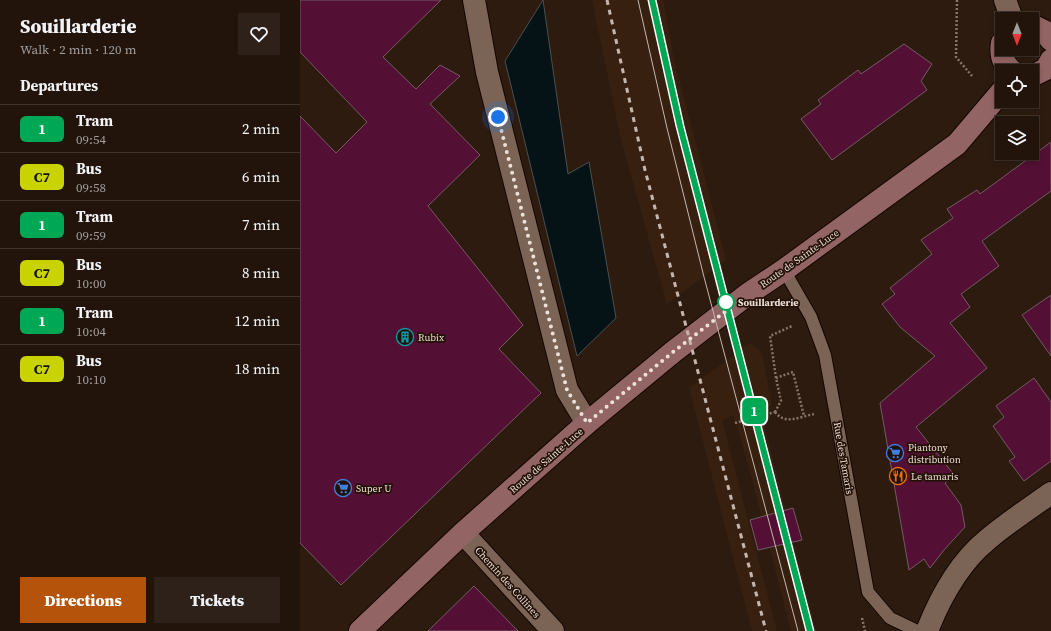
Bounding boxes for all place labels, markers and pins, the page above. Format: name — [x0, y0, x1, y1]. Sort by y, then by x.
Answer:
marker: Souillarderie — [717, 293, 735, 311]
place label: Souillarderie — [738, 296, 799, 309]
building icon: Rubix — [395, 327, 415, 347]
place label: Rubix — [418, 331, 445, 344]
place label: Piantony distribution — [908, 441, 961, 466]
supermarket icon: Piantony distribution — [885, 443, 905, 463]
restaurant icon: Le tamaris — [888, 466, 908, 486]
place label: Le tamaris — [911, 470, 958, 483]
supermarket icon: Super U — [333, 478, 353, 498]
place label: Super U — [356, 482, 392, 495]

